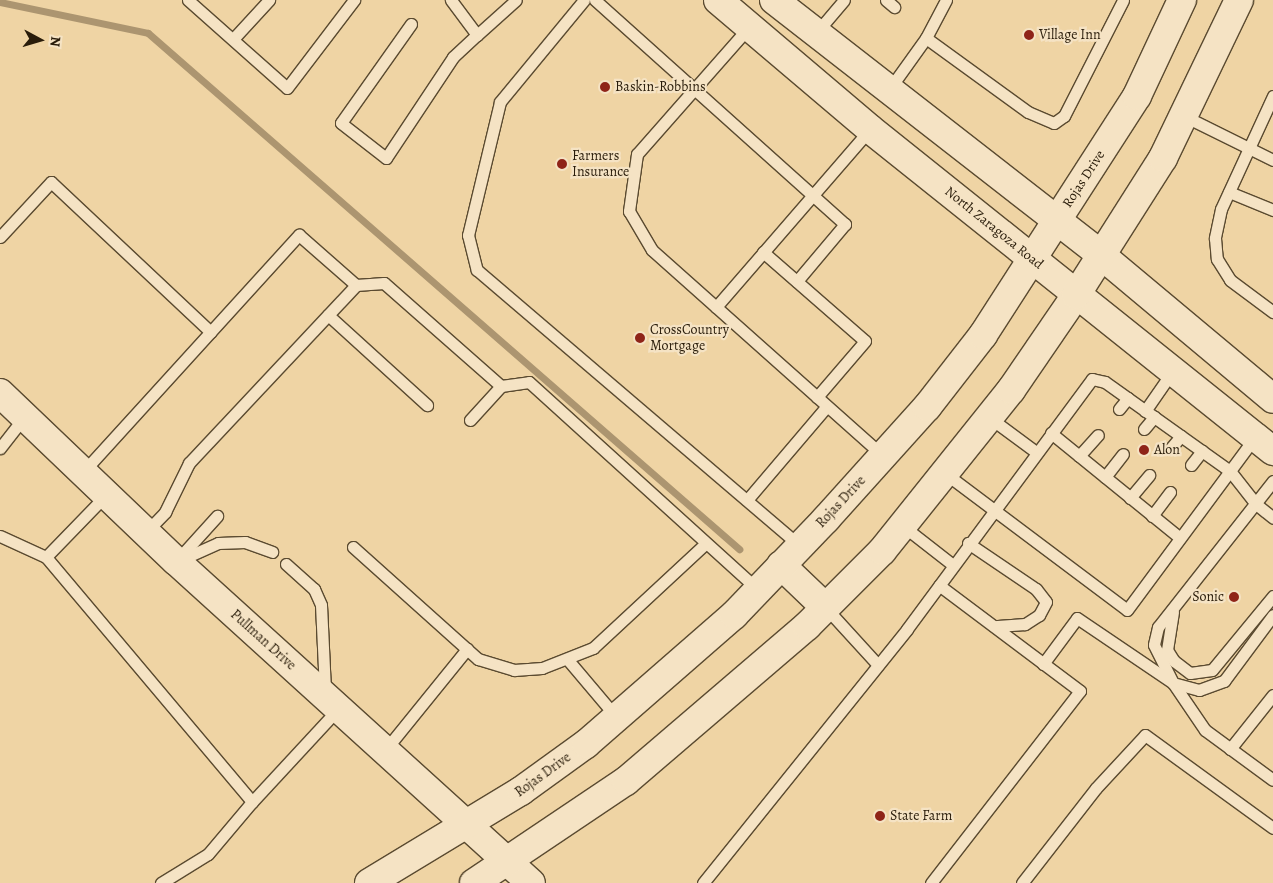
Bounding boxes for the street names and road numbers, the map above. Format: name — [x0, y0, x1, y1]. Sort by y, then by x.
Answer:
street label: Rojas Drive — [1059, 147, 1109, 211]
street label: North Zaragoza Road — [941, 183, 1047, 273]
street label: Rojas Drive — [813, 473, 869, 531]
street label: Pullman Drive — [227, 606, 299, 674]
street label: Rojas Drive — [512, 749, 574, 801]

